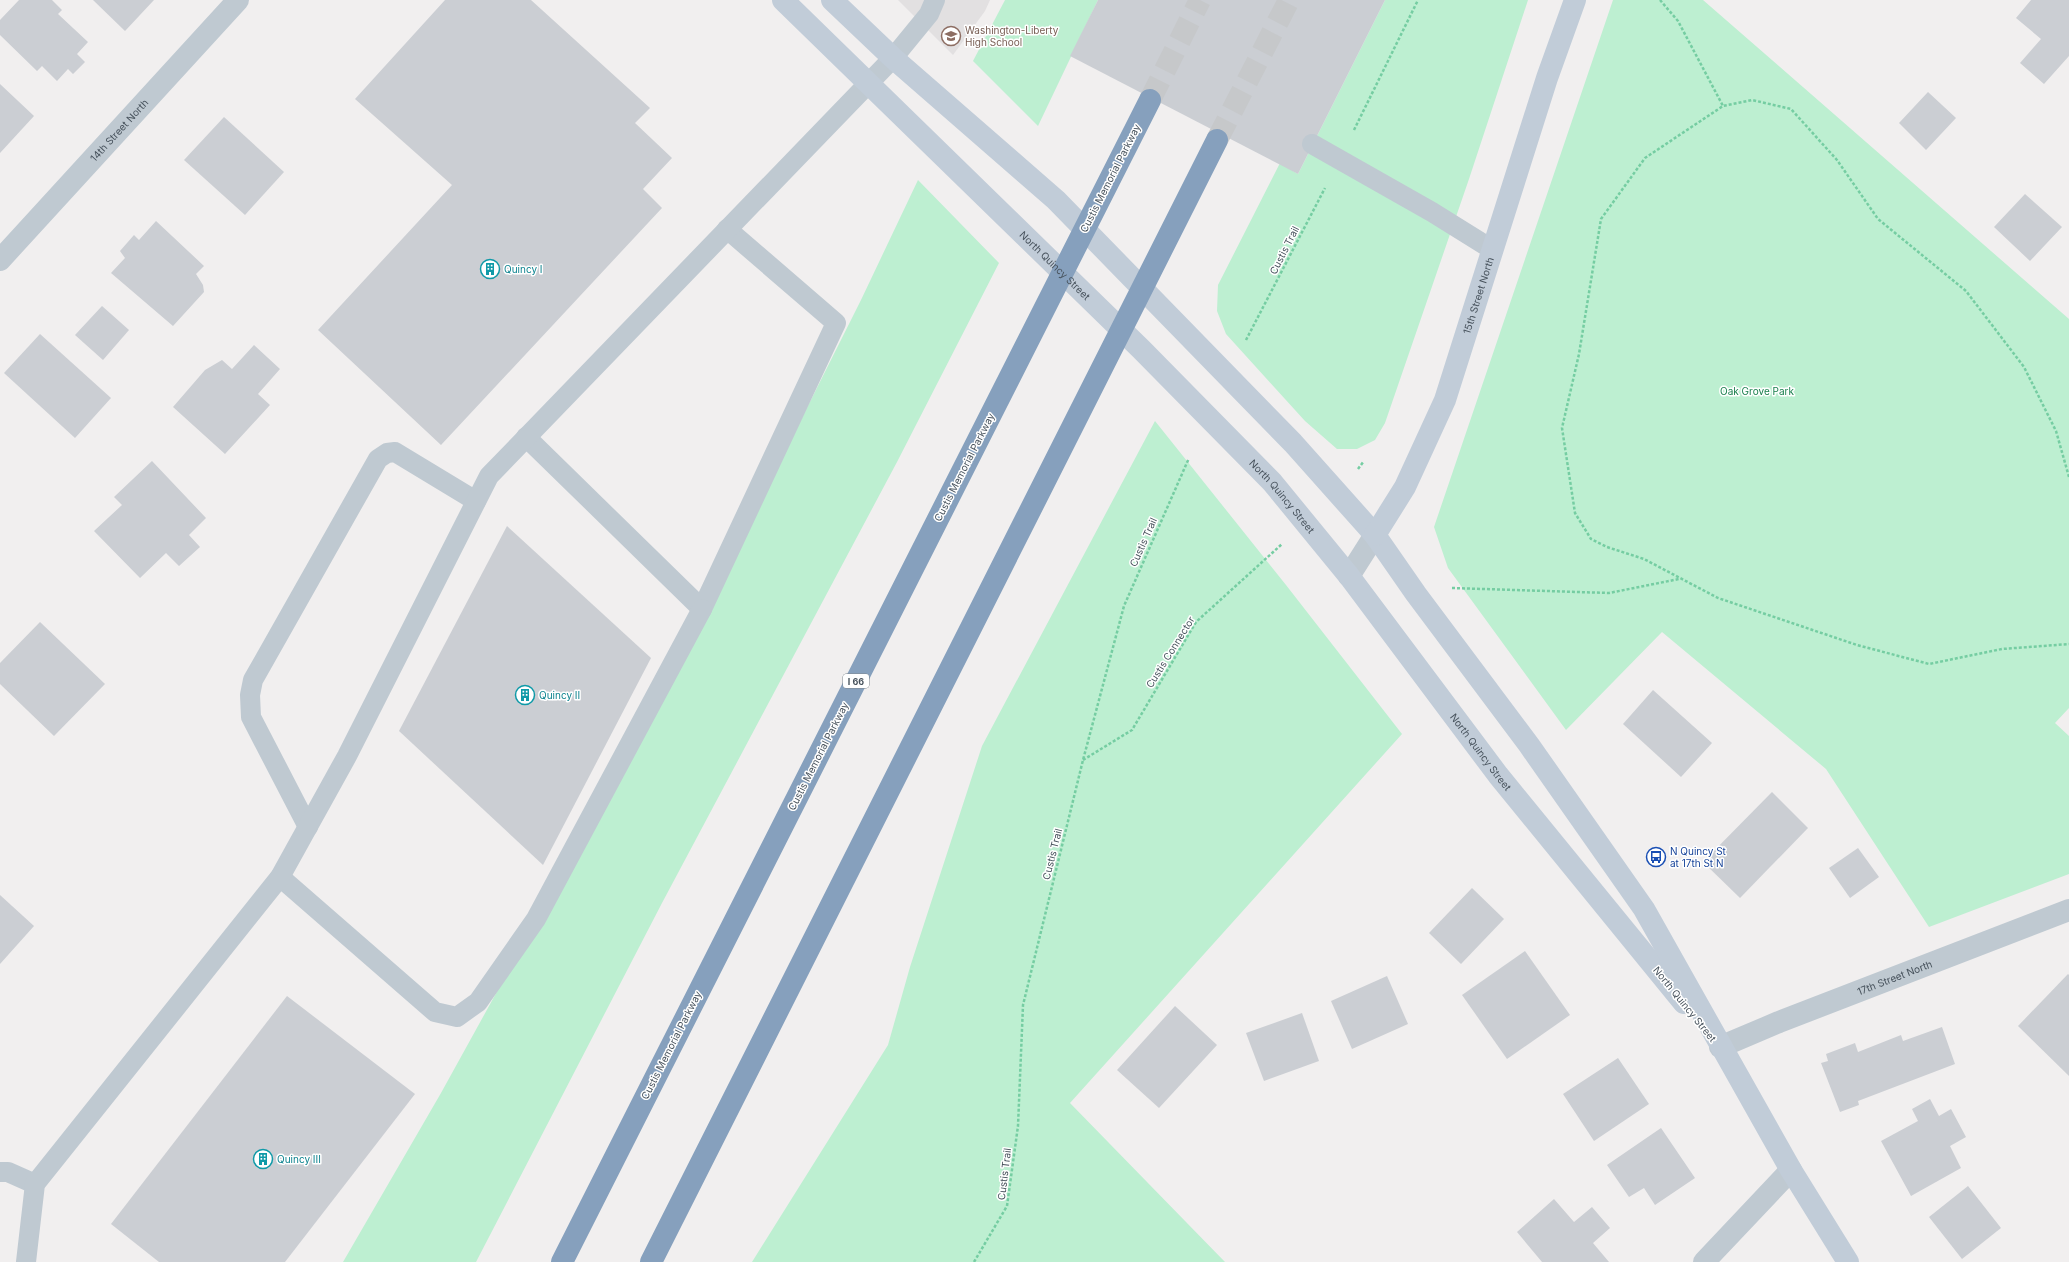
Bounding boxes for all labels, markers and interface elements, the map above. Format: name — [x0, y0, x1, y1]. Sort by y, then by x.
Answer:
place label: Washington-Liberty High School — [965, 24, 1059, 48]
school or university icon: Washington-Liberty High School — [940, 25, 962, 47]
street label: 14th Street North — [87, 96, 150, 164]
street label: Custis Memorial Parkway — [1077, 122, 1143, 234]
street label: Custis Trail — [1267, 224, 1301, 276]
street label: North Quincy Street — [1017, 228, 1093, 303]
street label: 15th Street North — [1460, 255, 1496, 335]
building icon: Quincy I — [479, 258, 501, 280]
place label: Quincy I — [504, 263, 543, 275]
park label: Oak Grove Park — [1720, 385, 1794, 397]
street label: Custis Memorial Parkway — [931, 411, 997, 523]
street label: North Quincy Street — [1247, 457, 1318, 536]
street label: Custis Trail — [1127, 516, 1159, 568]
street label: Custis Connector — [1143, 614, 1197, 690]
road number: I 66 — [843, 674, 869, 688]
building icon: Quincy II — [514, 684, 536, 706]
place label: Quincy II — [539, 689, 580, 701]
street label: Custis Memorial Parkway — [785, 700, 851, 812]
street label: North Quincy Street — [1448, 711, 1515, 793]
street label: Custis Trail — [1040, 827, 1064, 881]
place label: N Quincy St at 17th St N — [1670, 845, 1727, 869]
bus stop icon: N Quincy St at 17th St N — [1645, 846, 1667, 868]
street label: 17th Street North — [1855, 957, 1934, 997]
street label: North Quincy Street — [1651, 964, 1720, 1045]
street label: Custis Memorial Parkway — [638, 989, 704, 1101]
street label: Custis Trail — [995, 1147, 1013, 1201]
building icon: Quincy III — [252, 1148, 274, 1170]
place label: Quincy III — [277, 1153, 321, 1165]

